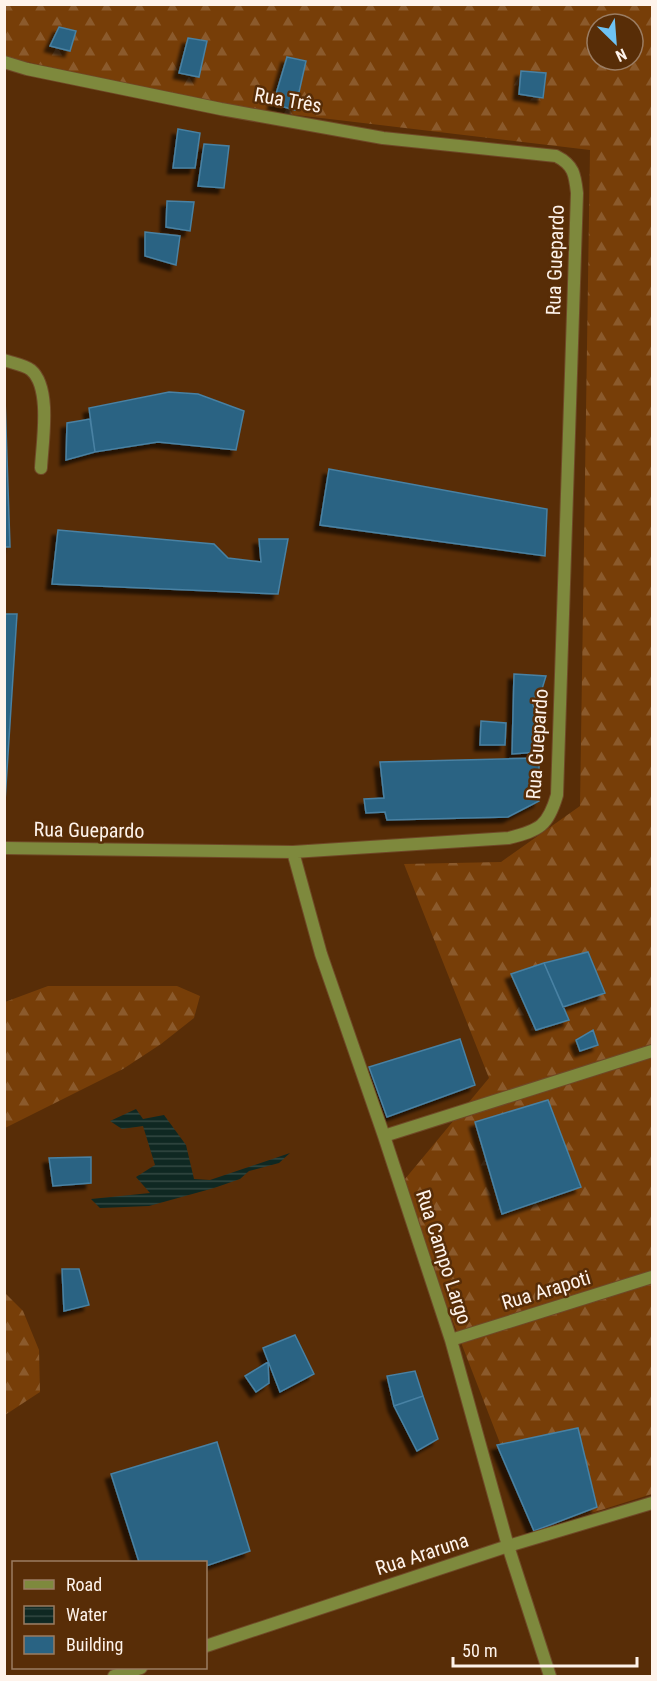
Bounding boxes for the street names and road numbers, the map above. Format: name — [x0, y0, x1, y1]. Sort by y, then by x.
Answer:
street label: Rua Três — [252, 82, 324, 118]
street label: Rua Guepardo — [541, 204, 569, 316]
street label: Rua Guepardo — [521, 688, 553, 800]
street label: Rua Guepardo — [33, 817, 145, 843]
street label: Rua Campo Largo — [411, 1187, 477, 1327]
street label: Rua Arapoti — [499, 1265, 593, 1315]
street label: Rua Araruna — [372, 1528, 472, 1580]

